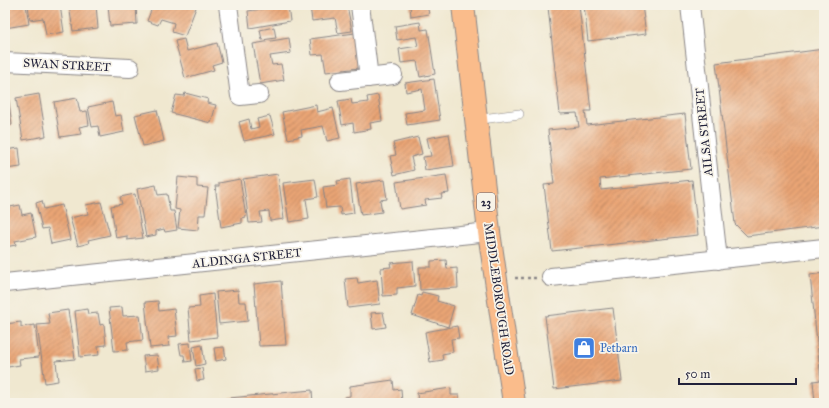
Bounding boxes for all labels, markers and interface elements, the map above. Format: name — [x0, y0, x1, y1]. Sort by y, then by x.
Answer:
street label: SWAN STREET — [23, 56, 111, 74]
street label: AILSA STREET — [692, 87, 716, 178]
road number: 23 — [477, 193, 495, 211]
street label: MIDDLEBOROUGH ROAD — [481, 222, 517, 376]
street label: ALDINGA STREET — [191, 245, 302, 271]
shop icon: Petbarn — [571, 335, 597, 361]
place label: Petbarn — [600, 341, 638, 355]
scale bar — [679, 360, 796, 386]
text: 50 m — [685, 367, 710, 381]

